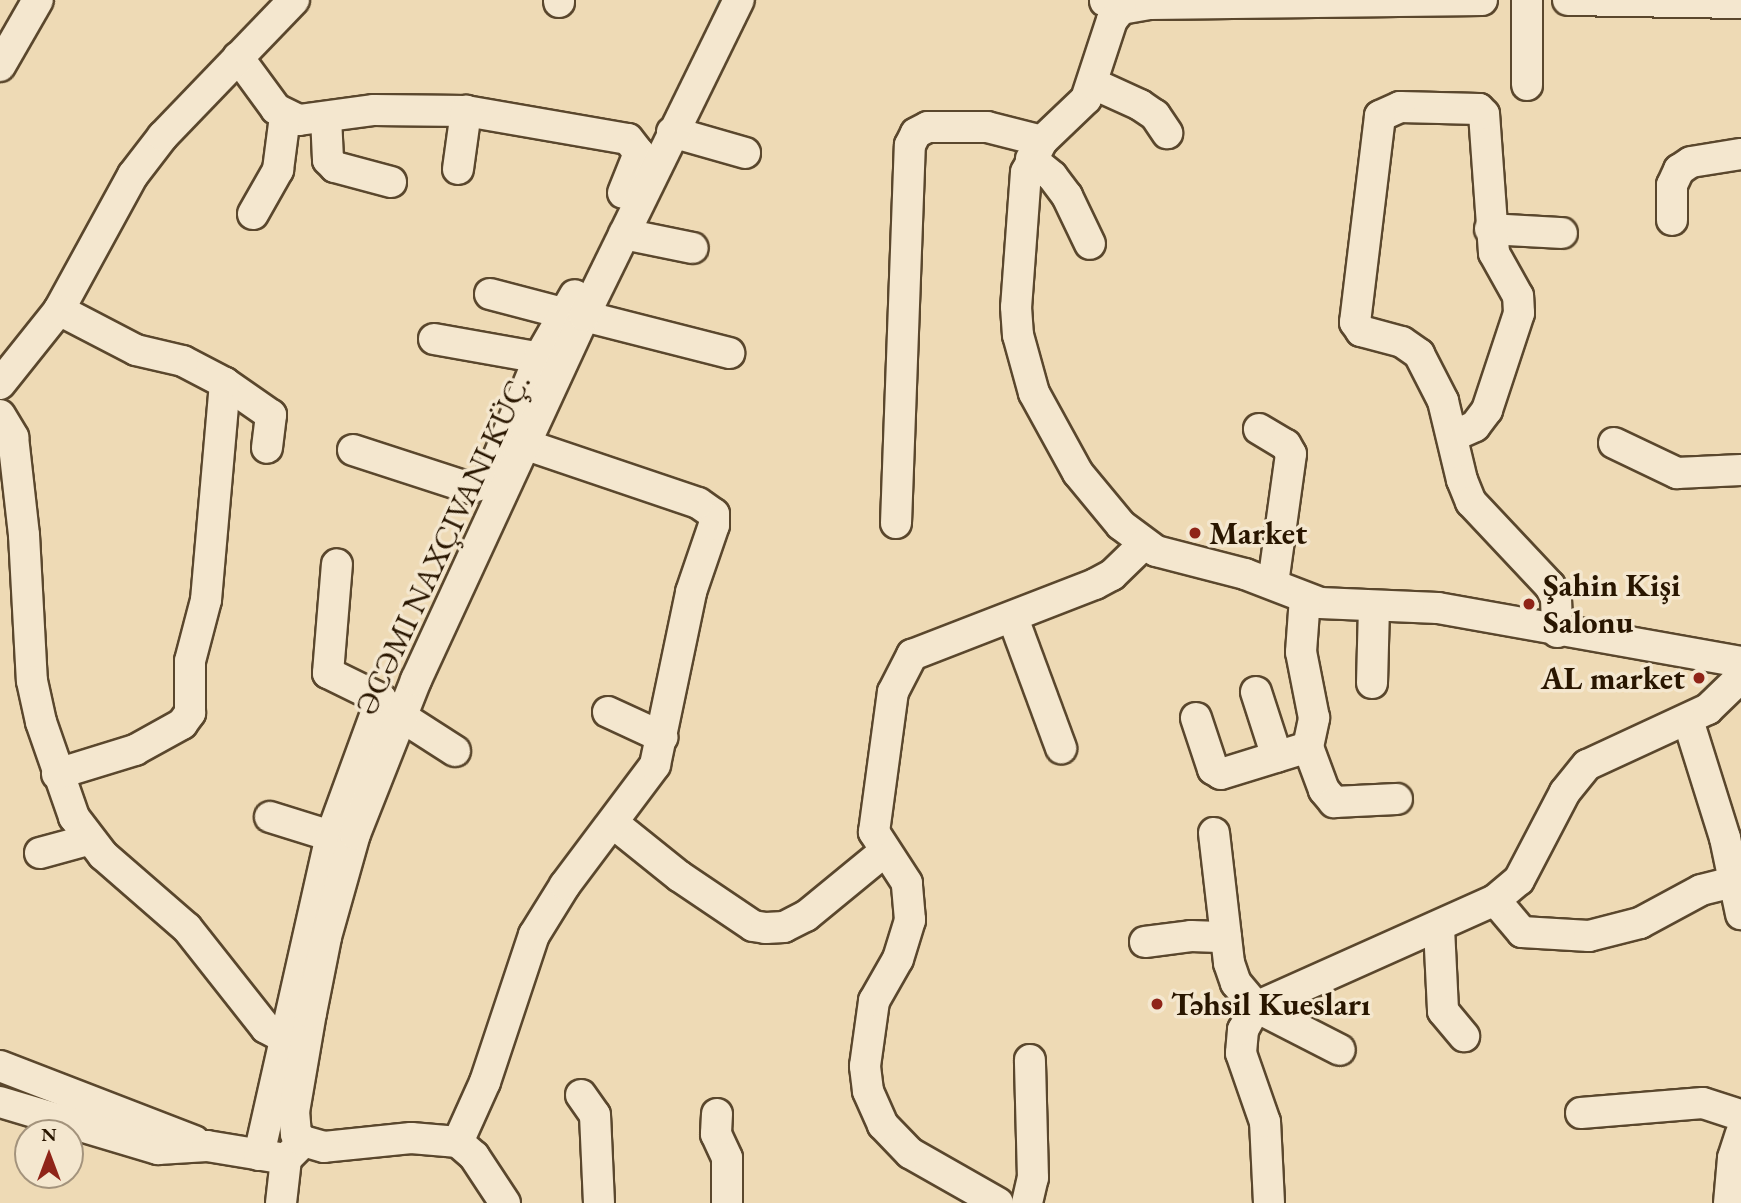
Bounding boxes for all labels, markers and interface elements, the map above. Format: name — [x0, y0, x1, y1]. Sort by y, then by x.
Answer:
street label: ƏCƏMI NAXÇIVANI KÜÇ. — [347, 368, 539, 720]
place label: Market — [1209, 514, 1307, 552]
marker: Market — [1187, 525, 1203, 541]
place label: Şahin Kişi Salonu — [1543, 567, 1680, 642]
marker: Şahin Kişi Salonu — [1521, 596, 1537, 612]
place label: AL market — [1541, 659, 1685, 697]
marker: AL market — [1691, 670, 1707, 686]
place label: Təhsil Kuesları — [1171, 985, 1370, 1023]
marker: Təhsil Kuesları — [1149, 996, 1165, 1012]
north arrow — [14, 1119, 84, 1189]
text: N — [41, 1122, 57, 1147]

